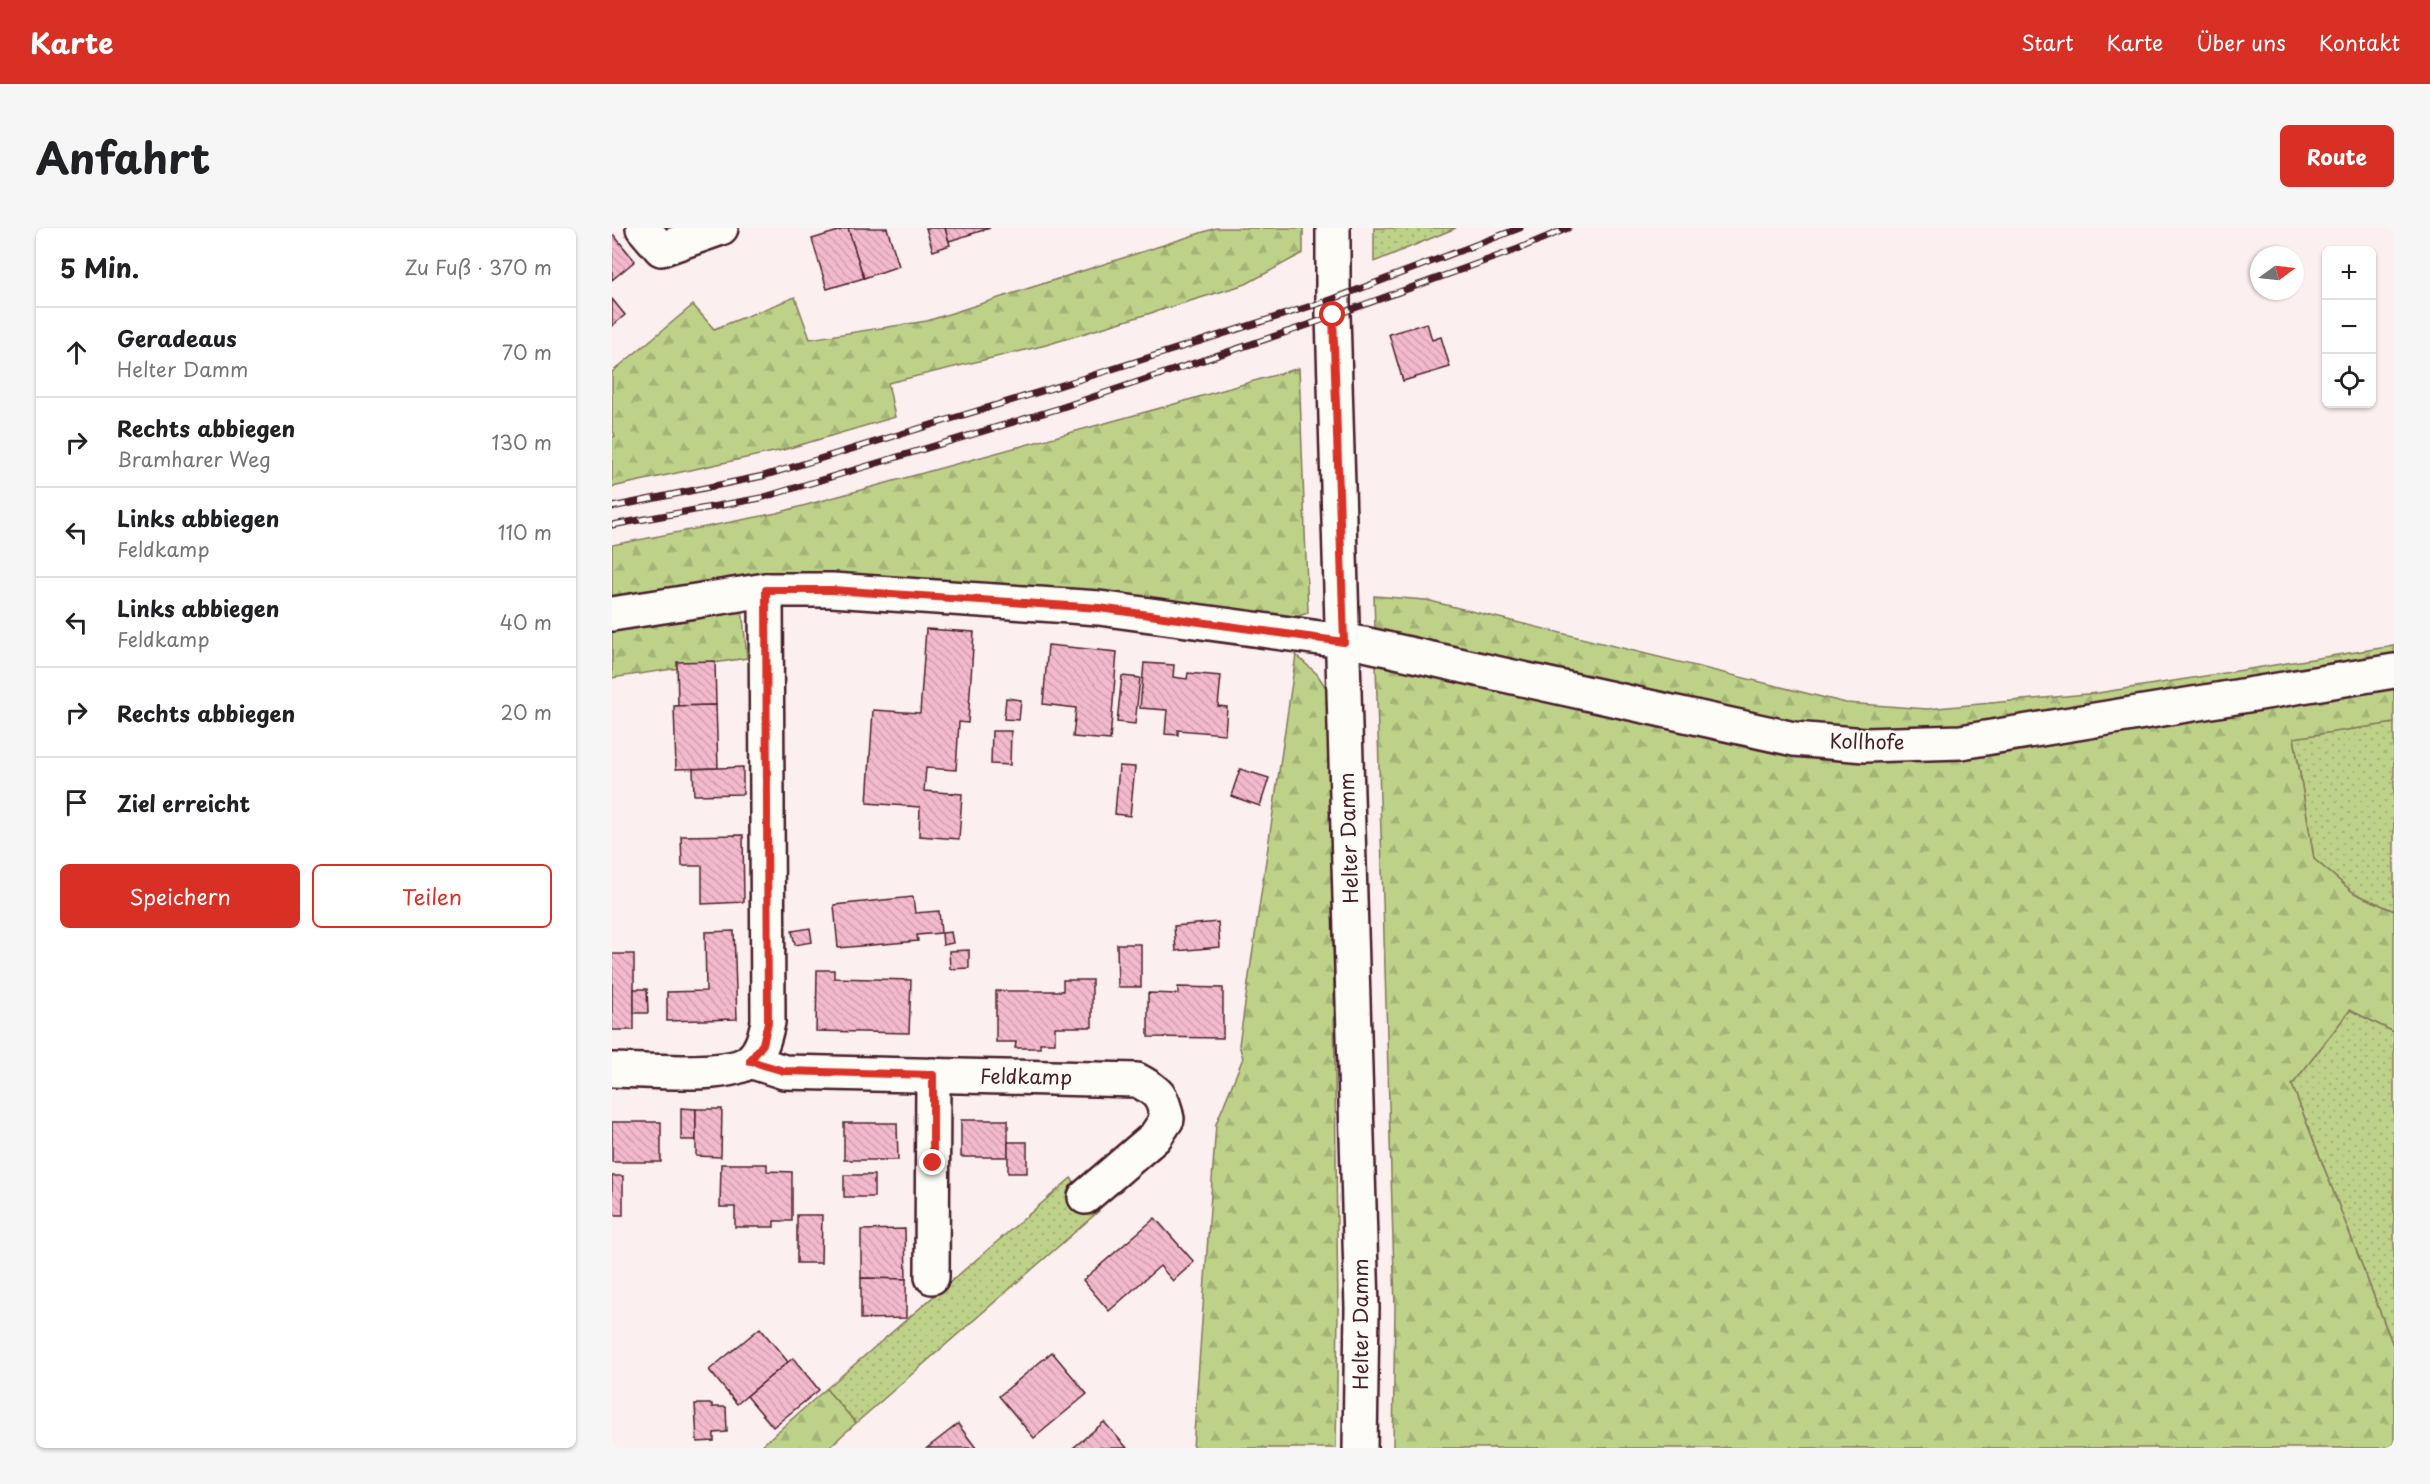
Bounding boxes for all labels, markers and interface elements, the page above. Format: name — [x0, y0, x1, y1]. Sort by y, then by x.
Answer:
text: Karte — [30, 21, 113, 64]
text: Start — [2021, 26, 2073, 58]
text: Karte — [2106, 26, 2163, 58]
text: Über uns — [2196, 26, 2286, 58]
text: Kontakt — [2319, 26, 2400, 58]
text: Anfahrt — [36, 125, 210, 188]
button: Route — [2280, 125, 2394, 187]
north arrow — [2250, 246, 2304, 300]
map controls — [2322, 246, 2376, 408]
button: + — [2322, 246, 2376, 300]
text: 5 Min. — [60, 248, 139, 287]
text: Zu Fuß · 370 m — [405, 252, 552, 282]
button: − — [2322, 300, 2376, 354]
route start — [1319, 301, 1345, 327]
text: Geradeaus — [117, 321, 237, 354]
icon: ahead — [60, 336, 93, 369]
text: 70 m — [502, 337, 552, 367]
text: Helter Damm — [117, 354, 248, 384]
button: locate — [2322, 354, 2376, 408]
text: Rechts abbiegen — [117, 411, 295, 444]
icon: right — [60, 426, 93, 459]
text: 130 m — [492, 427, 552, 457]
text: Bramharer Weg — [117, 444, 271, 474]
text: Links abbiegen — [117, 501, 279, 534]
icon: left — [60, 516, 93, 549]
text: 110 m — [498, 517, 552, 547]
text: Feldkamp — [117, 534, 209, 564]
text: Links abbiegen — [117, 591, 279, 624]
icon: left — [60, 606, 93, 639]
text: 40 m — [500, 607, 552, 637]
text: Feldkamp — [117, 624, 209, 654]
icon: right — [60, 696, 93, 729]
text: Rechts abbiegen — [117, 696, 295, 729]
text: 20 m — [500, 697, 552, 727]
street label: Kollhofe — [1829, 725, 1905, 757]
street label: Helter Damm — [1331, 772, 1365, 904]
icon: arrive — [60, 786, 93, 819]
text: Ziel erreicht — [117, 786, 250, 819]
button: Speichern — [60, 864, 300, 928]
button: Teilen — [312, 864, 552, 928]
street label: Feldkamp — [980, 1060, 1073, 1092]
route end — [919, 1149, 945, 1175]
street label: Helter Damm — [1345, 1258, 1375, 1390]

